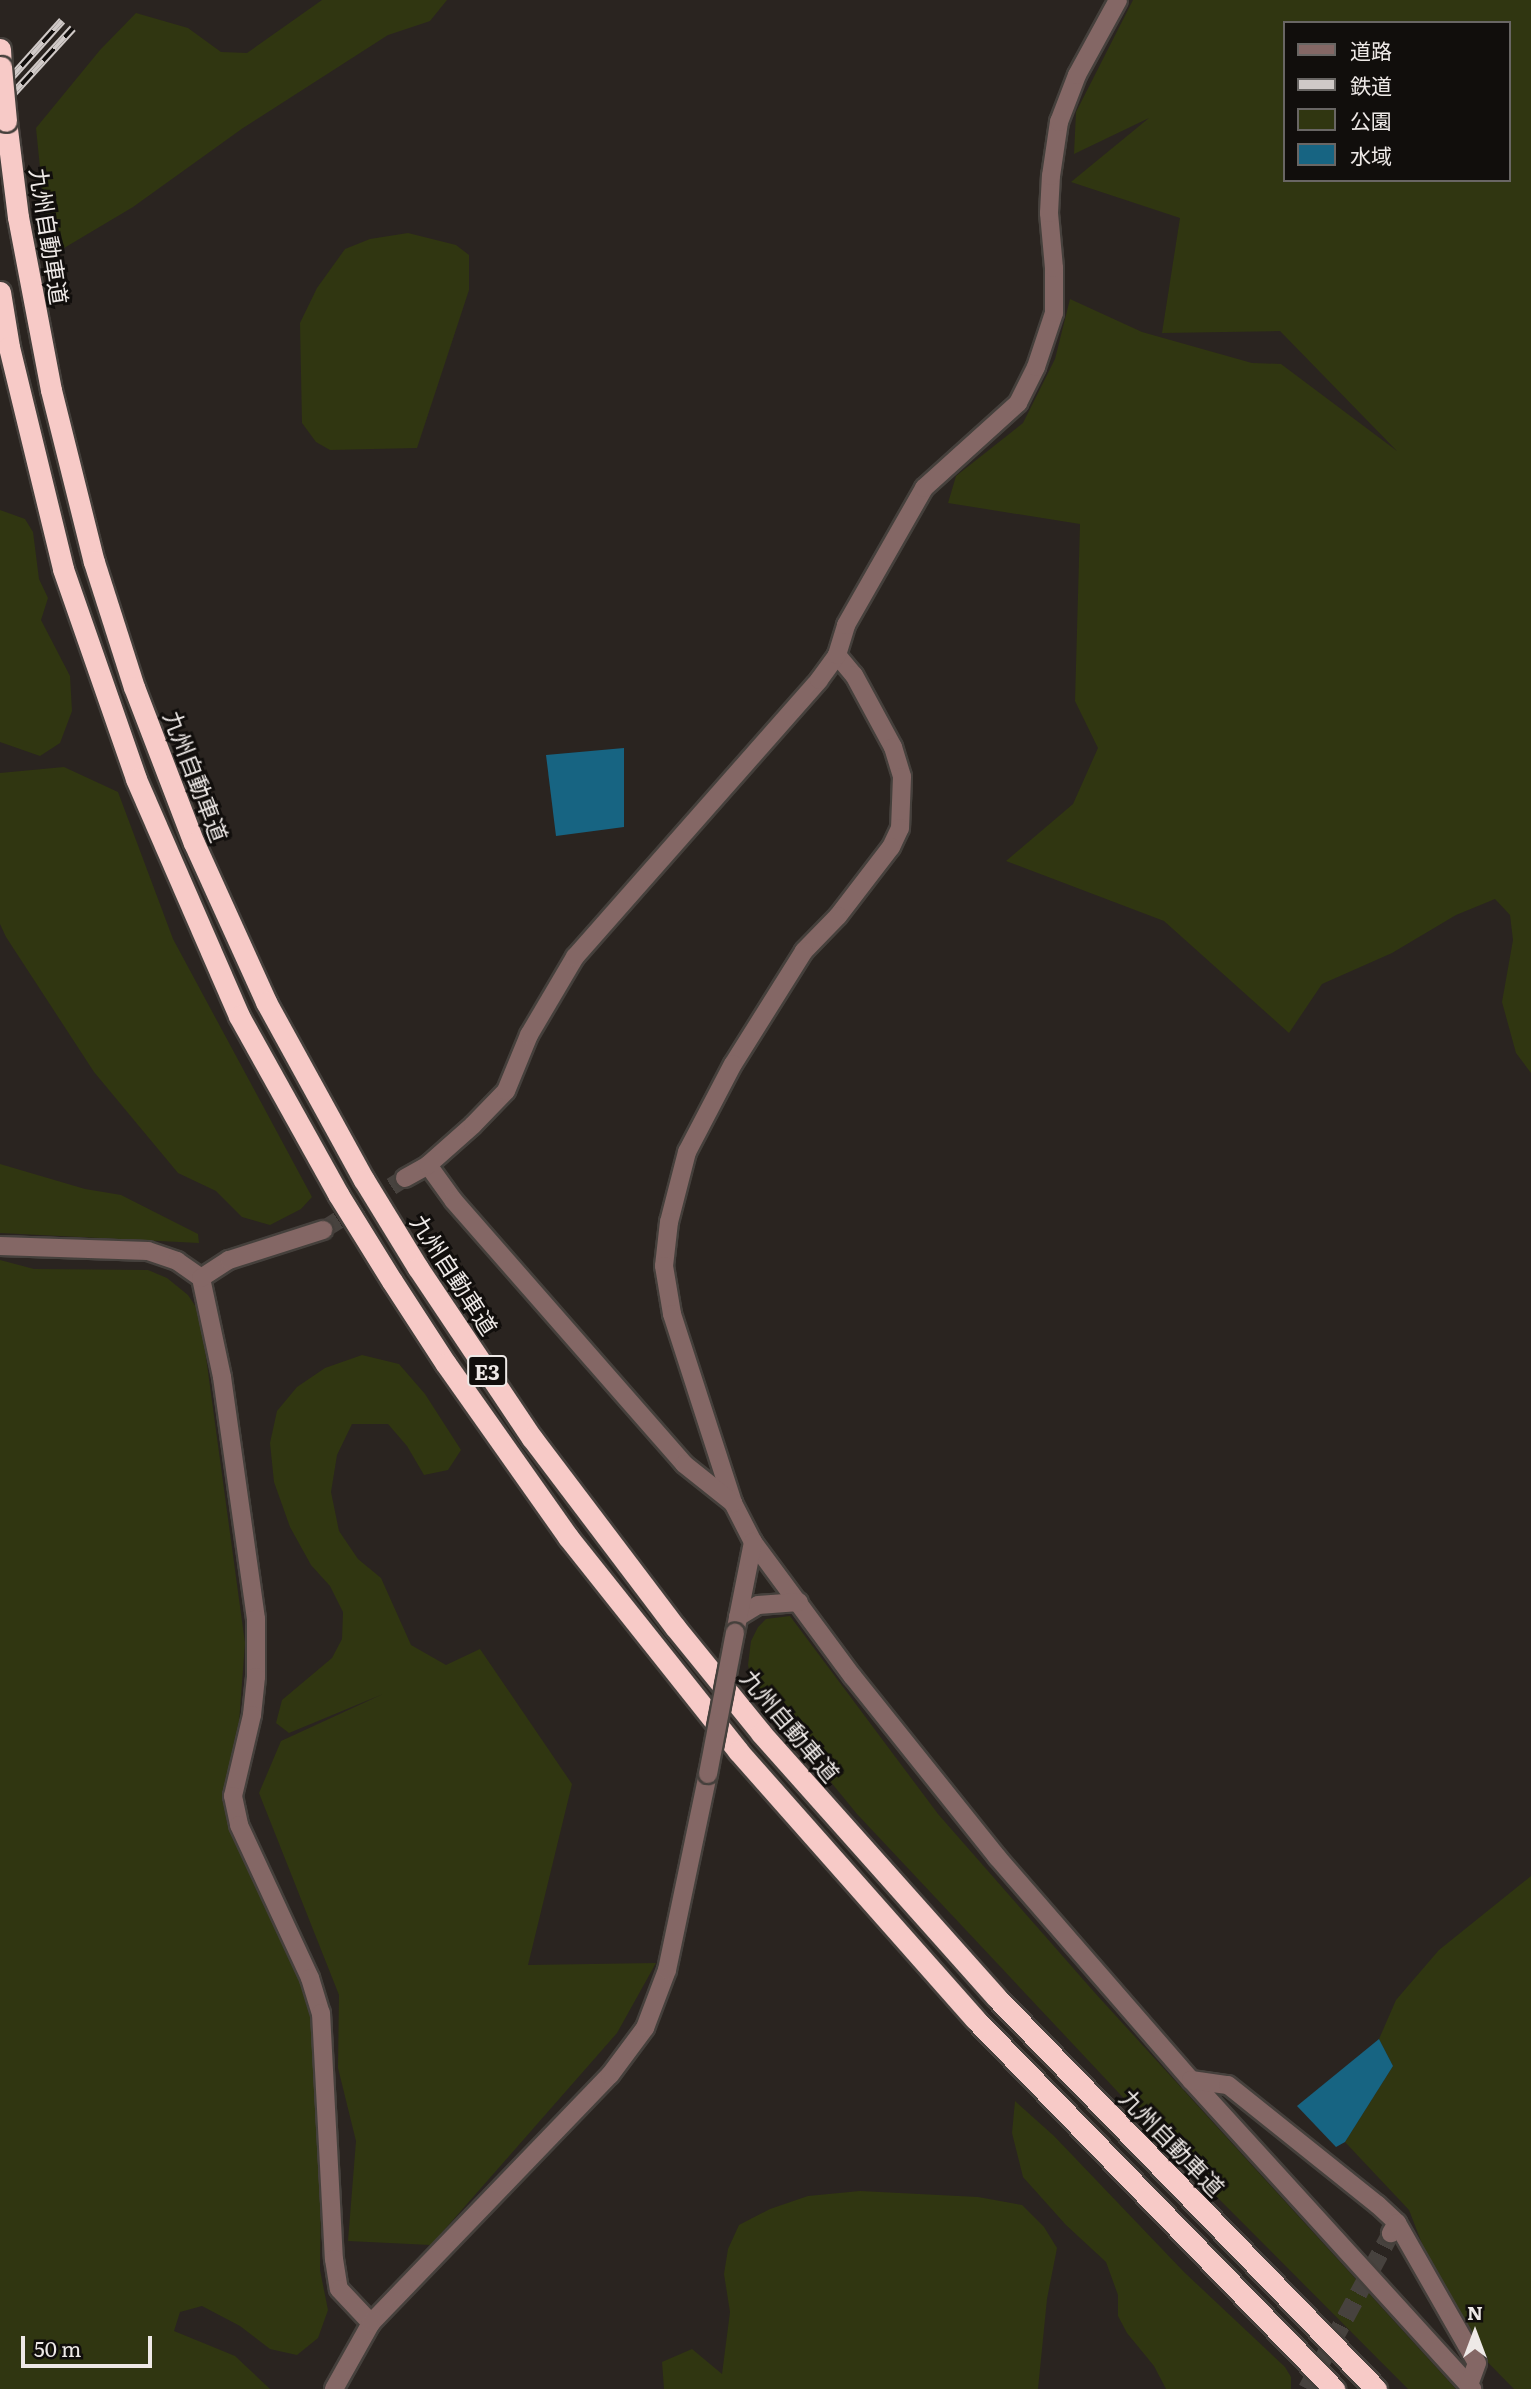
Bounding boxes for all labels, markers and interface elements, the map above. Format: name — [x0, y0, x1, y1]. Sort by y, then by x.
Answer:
legend — [1282, 21, 1510, 182]
text: 道路 — [1350, 34, 1392, 65]
text: 鉄道 — [1350, 69, 1392, 100]
text: 公園 — [1350, 104, 1392, 135]
text: 水域 — [1350, 139, 1392, 170]
street label: 九州自動車道 — [26, 166, 74, 306]
street label: 九州自動車道 — [159, 707, 235, 845]
street label: 九州自動車道 — [406, 1209, 504, 1339]
road number: E3 — [466, 1354, 508, 1388]
street label: 九州自動車道 — [736, 1663, 846, 1787]
street label: 九州自動車道 — [1115, 2083, 1231, 2201]
north arrow — [1440, 2298, 1510, 2368]
text: N — [1467, 2298, 1483, 2326]
scale bar — [24, 2322, 156, 2366]
text: 50 m — [34, 2332, 81, 2363]

